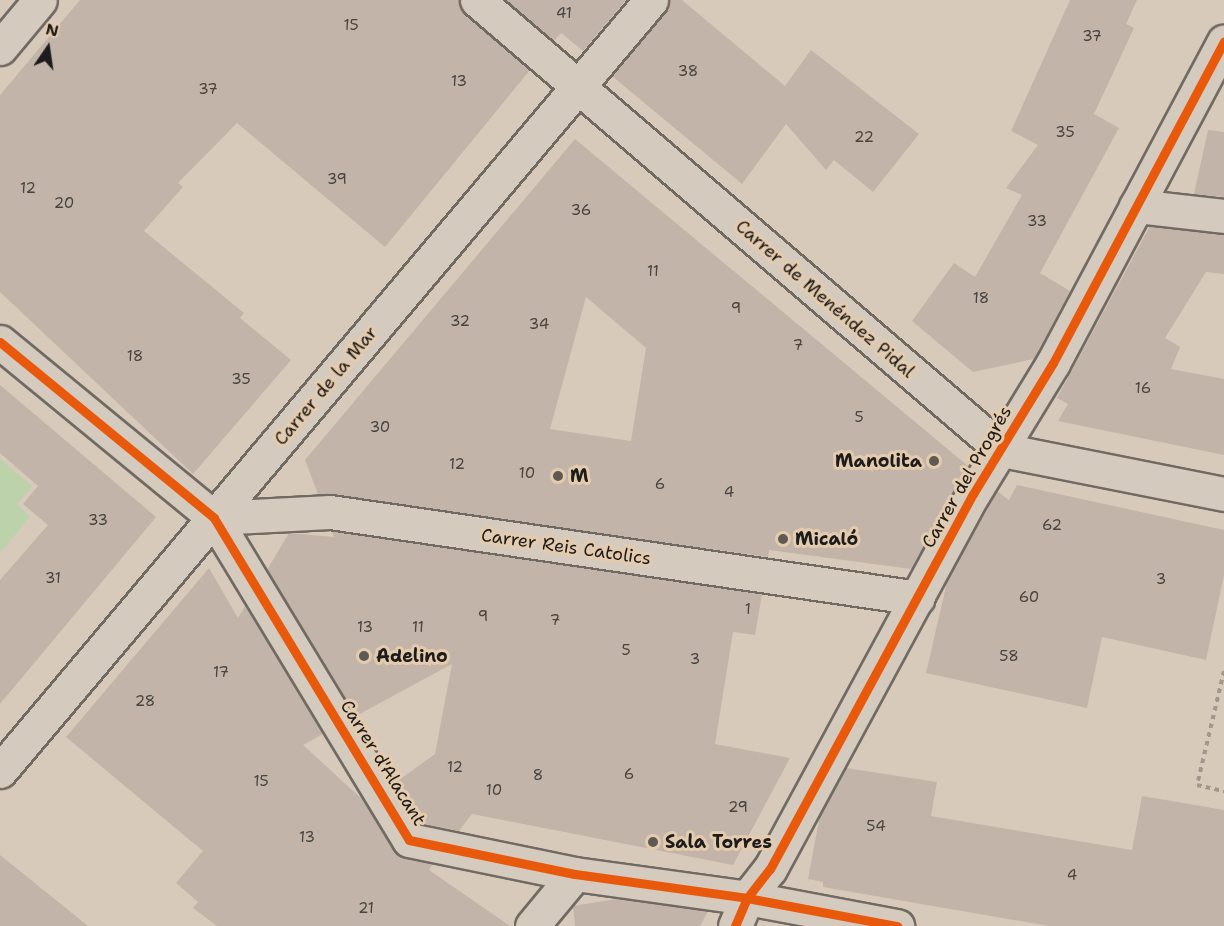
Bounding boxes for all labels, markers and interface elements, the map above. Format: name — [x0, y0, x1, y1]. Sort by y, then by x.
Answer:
house number: 41 — [556, 5, 572, 23]
house number: 15 — [343, 17, 359, 35]
north arrow — [18, 18, 78, 78]
text: N — [44, 18, 61, 42]
house number: 37 — [1082, 28, 1102, 46]
house number: 38 — [678, 63, 698, 81]
house number: 13 — [451, 73, 467, 91]
house number: 37 — [198, 81, 218, 99]
house number: 35 — [1055, 124, 1075, 142]
house number: 22 — [854, 129, 874, 147]
house number: 39 — [327, 171, 347, 189]
house number: 12 — [20, 180, 36, 198]
house number: 20 — [54, 195, 74, 213]
house number: 36 — [571, 202, 591, 220]
house number: 33 — [1027, 213, 1047, 231]
street label: Carrer de Menéndez Pidal — [731, 215, 919, 383]
house number: 11 — [647, 263, 659, 281]
house number: 18 — [973, 290, 989, 308]
house number: 9 — [731, 300, 741, 318]
house number: 32 — [450, 313, 470, 331]
house number: 34 — [529, 316, 549, 334]
street label: Carrer de la Mar — [270, 322, 382, 450]
house number: 7 — [793, 337, 803, 355]
house number: 18 — [127, 348, 143, 366]
house number: 35 — [231, 371, 251, 389]
house number: 16 — [1135, 380, 1151, 398]
street label: Carrer del Progrés — [918, 402, 1016, 552]
house number: 5 — [854, 409, 864, 427]
house number: 30 — [370, 419, 390, 437]
place label: Manolita — [835, 450, 922, 472]
marker: Manolita — [927, 454, 941, 468]
house number: 12 — [449, 456, 465, 474]
house number: 10 — [519, 465, 535, 483]
place label: M — [570, 465, 588, 487]
marker: M — [551, 469, 565, 483]
house number: 6 — [655, 476, 665, 494]
house number: 4 — [724, 484, 734, 502]
house number: 33 — [88, 512, 108, 530]
house number: 62 — [1042, 517, 1062, 535]
street label: Carrer Reis Catolics — [480, 524, 652, 570]
place label: Micaló — [795, 528, 858, 550]
marker: Micaló — [776, 532, 790, 546]
house number: 31 — [45, 570, 61, 588]
house number: 3 — [1156, 571, 1166, 589]
house number: 60 — [1019, 589, 1039, 607]
house number: 1 — [745, 601, 751, 619]
house number: 9 — [478, 608, 488, 626]
house number: 7 — [550, 612, 560, 630]
house number: 13 — [357, 619, 373, 637]
house number: 11 — [412, 619, 424, 637]
house number: 5 — [621, 642, 631, 660]
place label: Adelino — [376, 645, 448, 667]
house number: 58 — [999, 648, 1019, 666]
marker: Adelino — [357, 649, 371, 663]
house number: 3 — [690, 651, 700, 669]
house number: 17 — [213, 664, 229, 682]
house number: 28 — [135, 693, 155, 711]
street label: Carrer d'Alacant — [336, 696, 430, 830]
house number: 12 — [447, 759, 463, 777]
house number: 6 — [624, 766, 634, 784]
house number: 8 — [533, 767, 543, 785]
house number: 15 — [253, 773, 269, 791]
house number: 10 — [486, 782, 502, 800]
house number: 29 — [728, 799, 748, 817]
house number: 54 — [866, 818, 886, 836]
house number: 13 — [299, 829, 315, 847]
place label: Sala Torres — [665, 831, 772, 853]
marker: Sala Torres — [646, 835, 660, 849]
house number: 4 — [1067, 867, 1077, 885]
house number: 21 — [358, 900, 374, 918]

